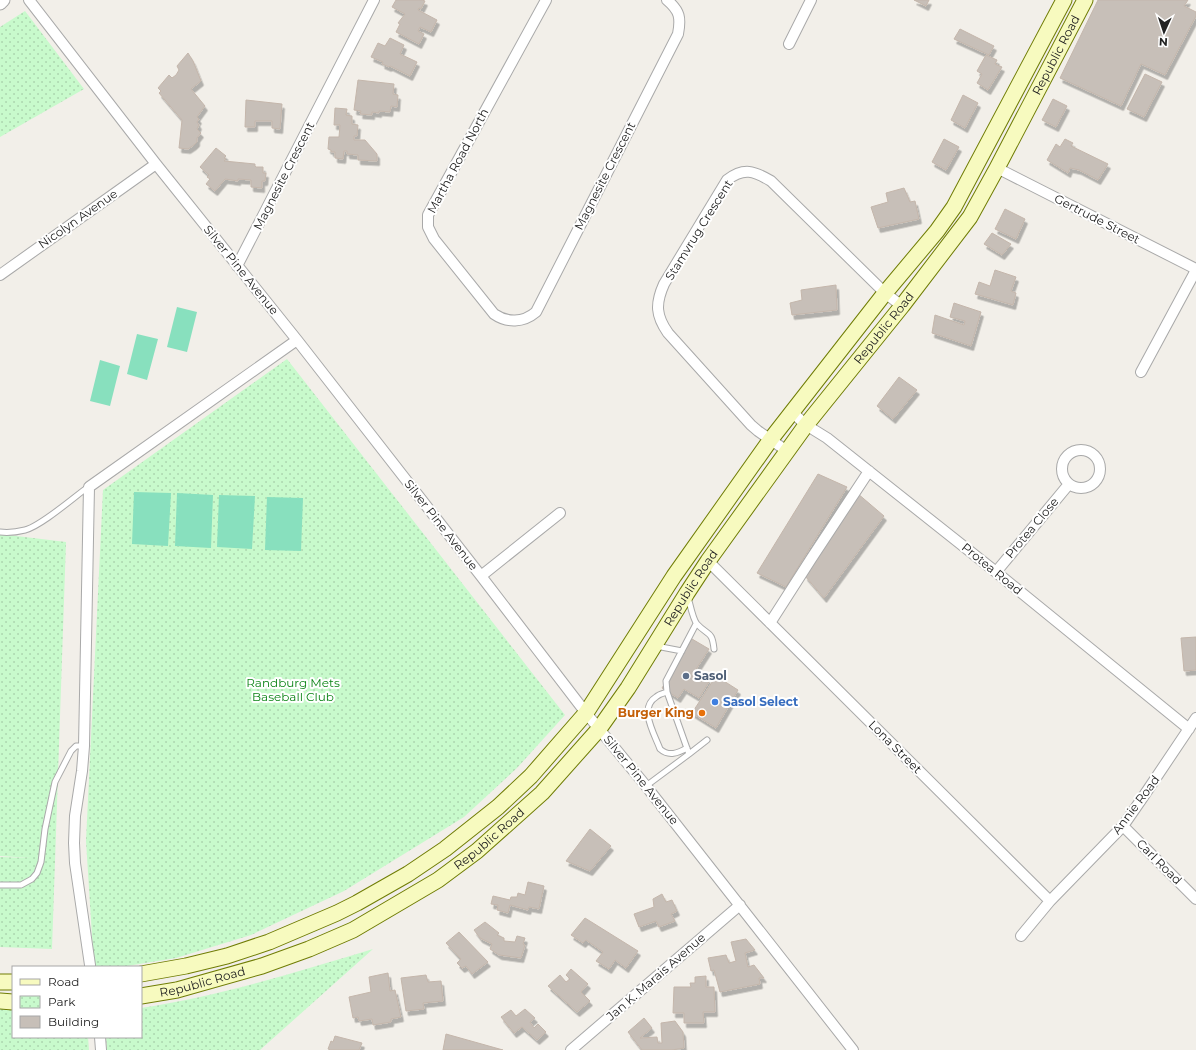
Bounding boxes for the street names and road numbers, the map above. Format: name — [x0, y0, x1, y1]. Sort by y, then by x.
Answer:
street label: Republic Road — [1029, 12, 1083, 97]
street label: Martha Road North — [424, 106, 492, 216]
street label: Magnesite Crescent — [250, 119, 317, 232]
street label: Magnesite Crescent — [571, 119, 638, 232]
street label: Stamvrug Crescent — [662, 177, 736, 283]
street label: Nicolyn Avenue — [35, 186, 120, 252]
street label: Gertrude Street — [1052, 191, 1143, 247]
street label: Silver Pine Avenue — [201, 222, 282, 318]
street label: Republic Road — [850, 289, 917, 367]
street label: Silver Pine Avenue — [401, 476, 481, 573]
street label: Protea Close — [1002, 494, 1061, 561]
street label: Protea Road — [959, 540, 1026, 598]
street label: Republic Road — [660, 547, 721, 629]
street label: Lona Street — [866, 717, 925, 776]
street label: Silver Pine Avenue — [601, 732, 682, 828]
street label: Annie Road — [1109, 772, 1163, 837]
street label: Republic Road — [451, 804, 527, 873]
street label: Carl Road — [1134, 836, 1185, 887]
street label: Jan K. Marais Avenue — [602, 930, 708, 1024]
street label: Republic Road — [158, 963, 247, 1000]

